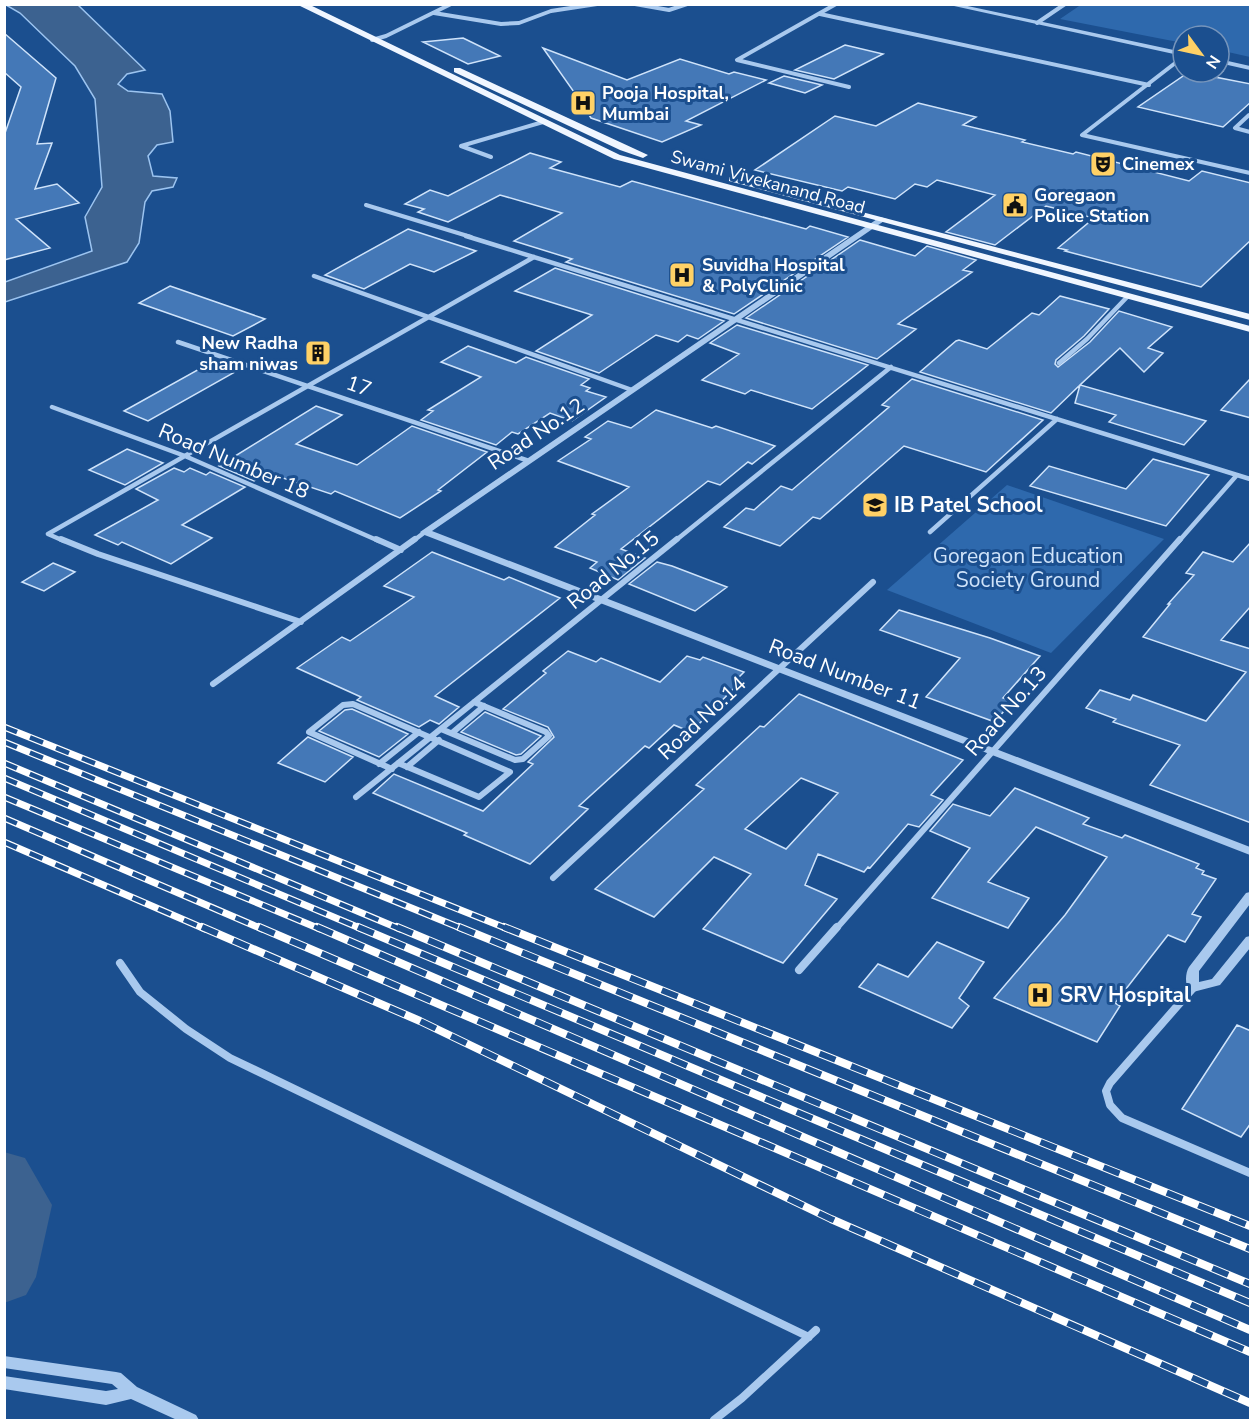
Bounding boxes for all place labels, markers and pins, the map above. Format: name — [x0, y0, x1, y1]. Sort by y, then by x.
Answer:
place label: Pooja Hospital, Mumbai — [602, 81, 729, 126]
hospital icon: Pooja Hospital, Mumbai — [568, 88, 598, 118]
theatre icon: Cinemex — [1088, 149, 1118, 179]
place label: Cinemex — [1122, 152, 1195, 176]
place label: Goregaon Police Station — [1034, 183, 1149, 228]
public building icon: Goregaon Police Station — [1000, 190, 1030, 220]
place label: Suvidha Hospital & PolyClinic — [702, 253, 845, 298]
hospital icon: Suvidha Hospital & PolyClinic — [667, 260, 697, 290]
place label: New Radha sham niwas — [199, 331, 298, 376]
building icon: New Radha sham niwas — [303, 338, 333, 368]
school or university icon: IB Patel School — [860, 490, 890, 520]
place label: IB Patel School — [894, 491, 1043, 519]
hospital icon: SRV Hospital — [1025, 980, 1055, 1010]
place label: SRV Hospital — [1060, 981, 1191, 1009]

